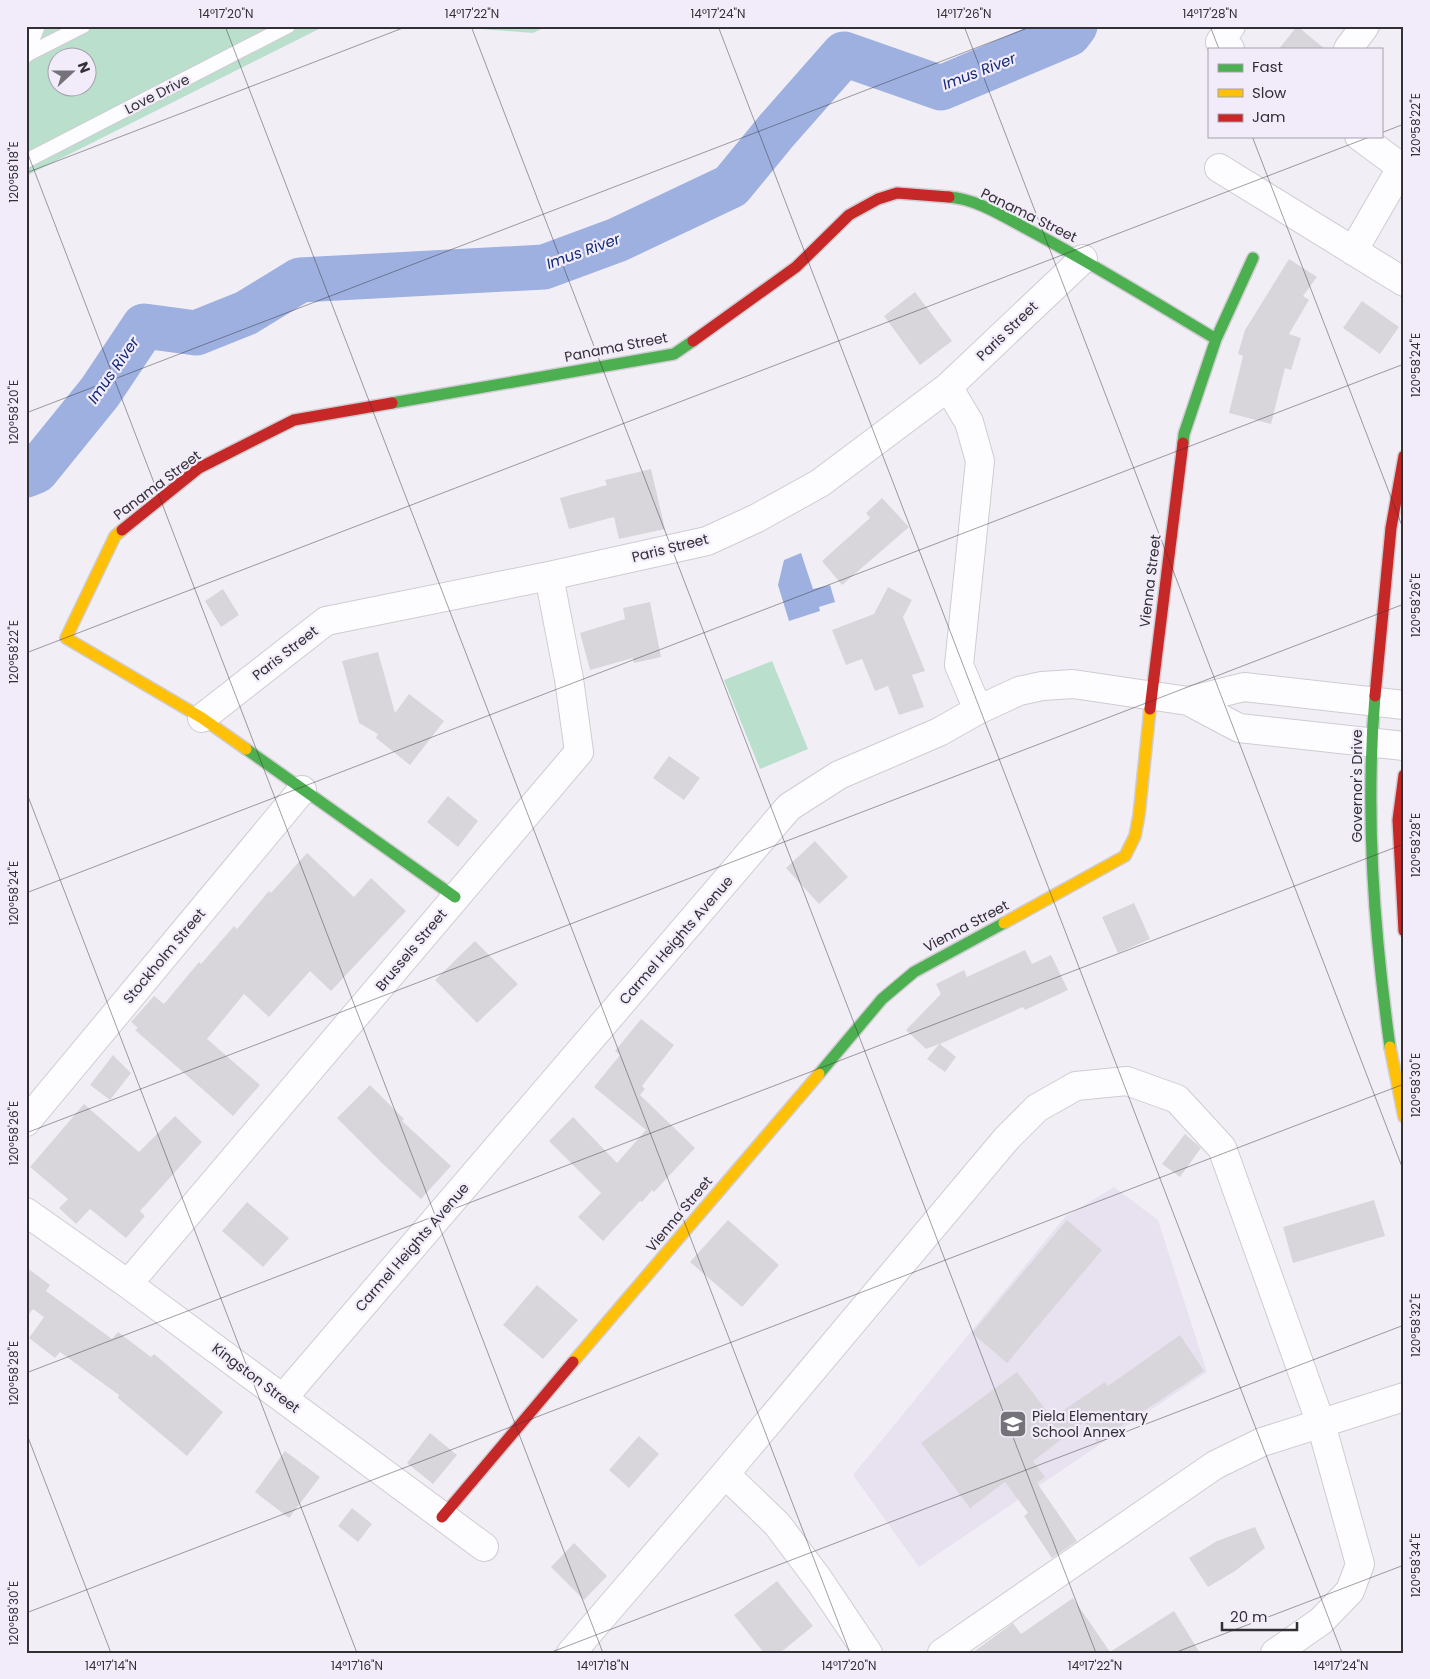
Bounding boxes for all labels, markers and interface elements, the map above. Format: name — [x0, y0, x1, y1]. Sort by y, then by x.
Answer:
text: 14°17'20"N — [199, 5, 254, 22]
text: 14°17'22"N — [445, 5, 499, 22]
text: 14°17'24"N — [691, 5, 746, 22]
text: 14°17'26"N — [936, 5, 992, 22]
text: 14°17'28"N — [1182, 5, 1238, 22]
water label: Imus River — [939, 47, 1019, 95]
north arrow — [48, 48, 98, 98]
legend — [1208, 48, 1382, 138]
text: Fast — [1252, 56, 1283, 77]
text: N — [73, 59, 95, 76]
street label: Love Drive — [121, 69, 193, 119]
text: Slow — [1252, 82, 1287, 103]
text: 120°58'22"E — [1407, 93, 1424, 157]
text: Jam — [1252, 106, 1286, 127]
text: 120°58'18"E — [5, 141, 22, 203]
street label: Panama Street — [978, 183, 1080, 247]
water label: Imus River — [543, 228, 623, 274]
street label: Paris Street — [972, 297, 1042, 365]
street label: Panama Street — [563, 327, 669, 367]
water label: Imus River — [82, 332, 144, 408]
text: 120°58'24"E — [1407, 333, 1424, 397]
text: 120°58'20"E — [5, 380, 22, 444]
street label: Panama Street — [109, 446, 205, 524]
street label: Paris Street — [630, 529, 710, 567]
street label: Vienna Street — [1134, 533, 1166, 629]
text: 120°58'26"E — [1407, 573, 1424, 637]
text: 120°58'22"E — [5, 620, 22, 684]
street label: Paris Street — [248, 621, 322, 685]
street label: Governor's Drive — [1347, 729, 1367, 843]
text: 120°58'28"E — [1407, 813, 1424, 877]
text: 120°58'24"E — [5, 861, 22, 925]
street label: Carmel Heights Avenue — [614, 871, 738, 1009]
street label: Vienna Street — [920, 895, 1012, 957]
street label: Stockholm Street — [118, 904, 210, 1008]
street label: Brussels Street — [371, 905, 451, 995]
text: 120°58'30"E — [1407, 1053, 1424, 1117]
text: 120°58'26"E — [5, 1101, 22, 1165]
street label: Vienna Street — [641, 1172, 717, 1256]
street label: Carmel Heights Avenue — [350, 1178, 474, 1316]
text: 120°58'32"E — [1407, 1293, 1424, 1357]
street label: Kingston Street — [208, 1338, 304, 1418]
text: 120°58'28"E — [5, 1341, 22, 1405]
place label: Piela Elementary School Annex — [1032, 1406, 1148, 1442]
school or university icon: Piela Elementary School Annex — [998, 1409, 1028, 1439]
text: 120°58'34"E — [1407, 1533, 1424, 1597]
text: 120°58'30"E — [5, 1581, 22, 1645]
scale bar — [1222, 1599, 1298, 1631]
text: 20 m — [1230, 1606, 1268, 1627]
text: 14°17'14"N — [85, 1657, 137, 1674]
text: 14°17'16"N — [331, 1657, 383, 1674]
text: 14°17'18"N — [577, 1657, 629, 1674]
text: 14°17'20"N — [822, 1657, 877, 1674]
text: 14°17'22"N — [1068, 1657, 1122, 1674]
text: 14°17'24"N — [1314, 1657, 1369, 1674]

